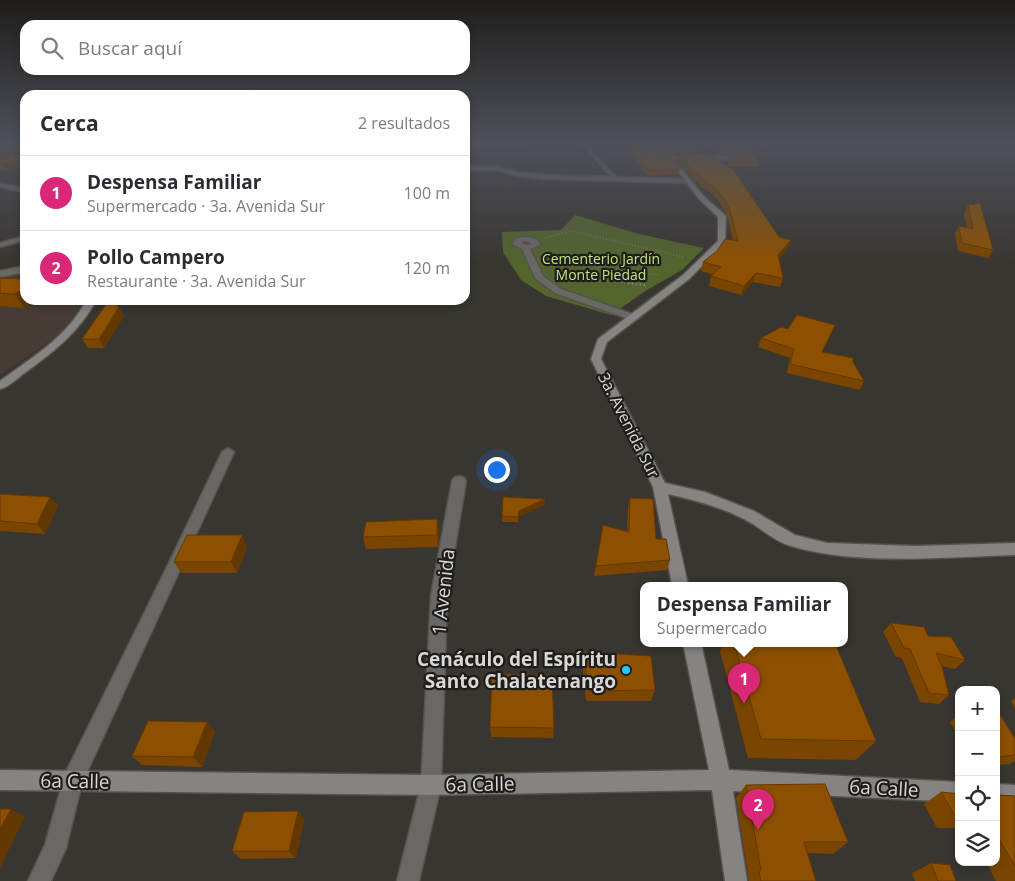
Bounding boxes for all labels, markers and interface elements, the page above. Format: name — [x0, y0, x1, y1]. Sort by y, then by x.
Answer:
search box — [20, 20, 470, 75]
icon: search — [38, 34, 66, 62]
text: Buscar aquí — [78, 35, 182, 61]
text: Cerca — [40, 109, 99, 137]
text: 2 resultados — [358, 112, 450, 134]
text: Despensa Familiar — [87, 169, 261, 195]
text: 1 — [51, 182, 61, 204]
text: 100 m — [404, 182, 450, 204]
text: Supermercado · 3a. Avenida Sur — [87, 195, 325, 217]
text: Pollo Campero — [87, 244, 225, 270]
park label: Cementerio Jardín Monte Piedad — [542, 249, 660, 284]
text: 2 — [51, 257, 61, 279]
text: 120 m — [404, 257, 450, 279]
text: Restaurante · 3a. Avenida Sur — [87, 270, 306, 292]
street label: 3a. Avenida Sur — [593, 369, 665, 482]
your location — [484, 457, 510, 483]
street label: 1 Avenida — [426, 548, 460, 636]
popup — [640, 582, 848, 647]
text: Despensa Familiar — [657, 591, 831, 617]
text: Supermercado — [657, 617, 767, 639]
place label: Cenáculo del Espíritu Santo Chalatenango — [417, 646, 616, 694]
pin: 1 — [728, 663, 760, 704]
marker: Cenáculo del Espíritu Santo Chalatenango — [620, 664, 632, 676]
map controls — [955, 686, 1000, 866]
button: + — [955, 686, 1000, 731]
button: − — [955, 731, 1000, 776]
street label: 6a Calle — [40, 767, 110, 795]
street label: 6a Calle — [445, 770, 515, 798]
street label: 6a Calle — [849, 773, 919, 803]
button: locate — [955, 776, 1000, 821]
pin: 2 — [742, 789, 774, 830]
button: layers — [955, 821, 1000, 866]

